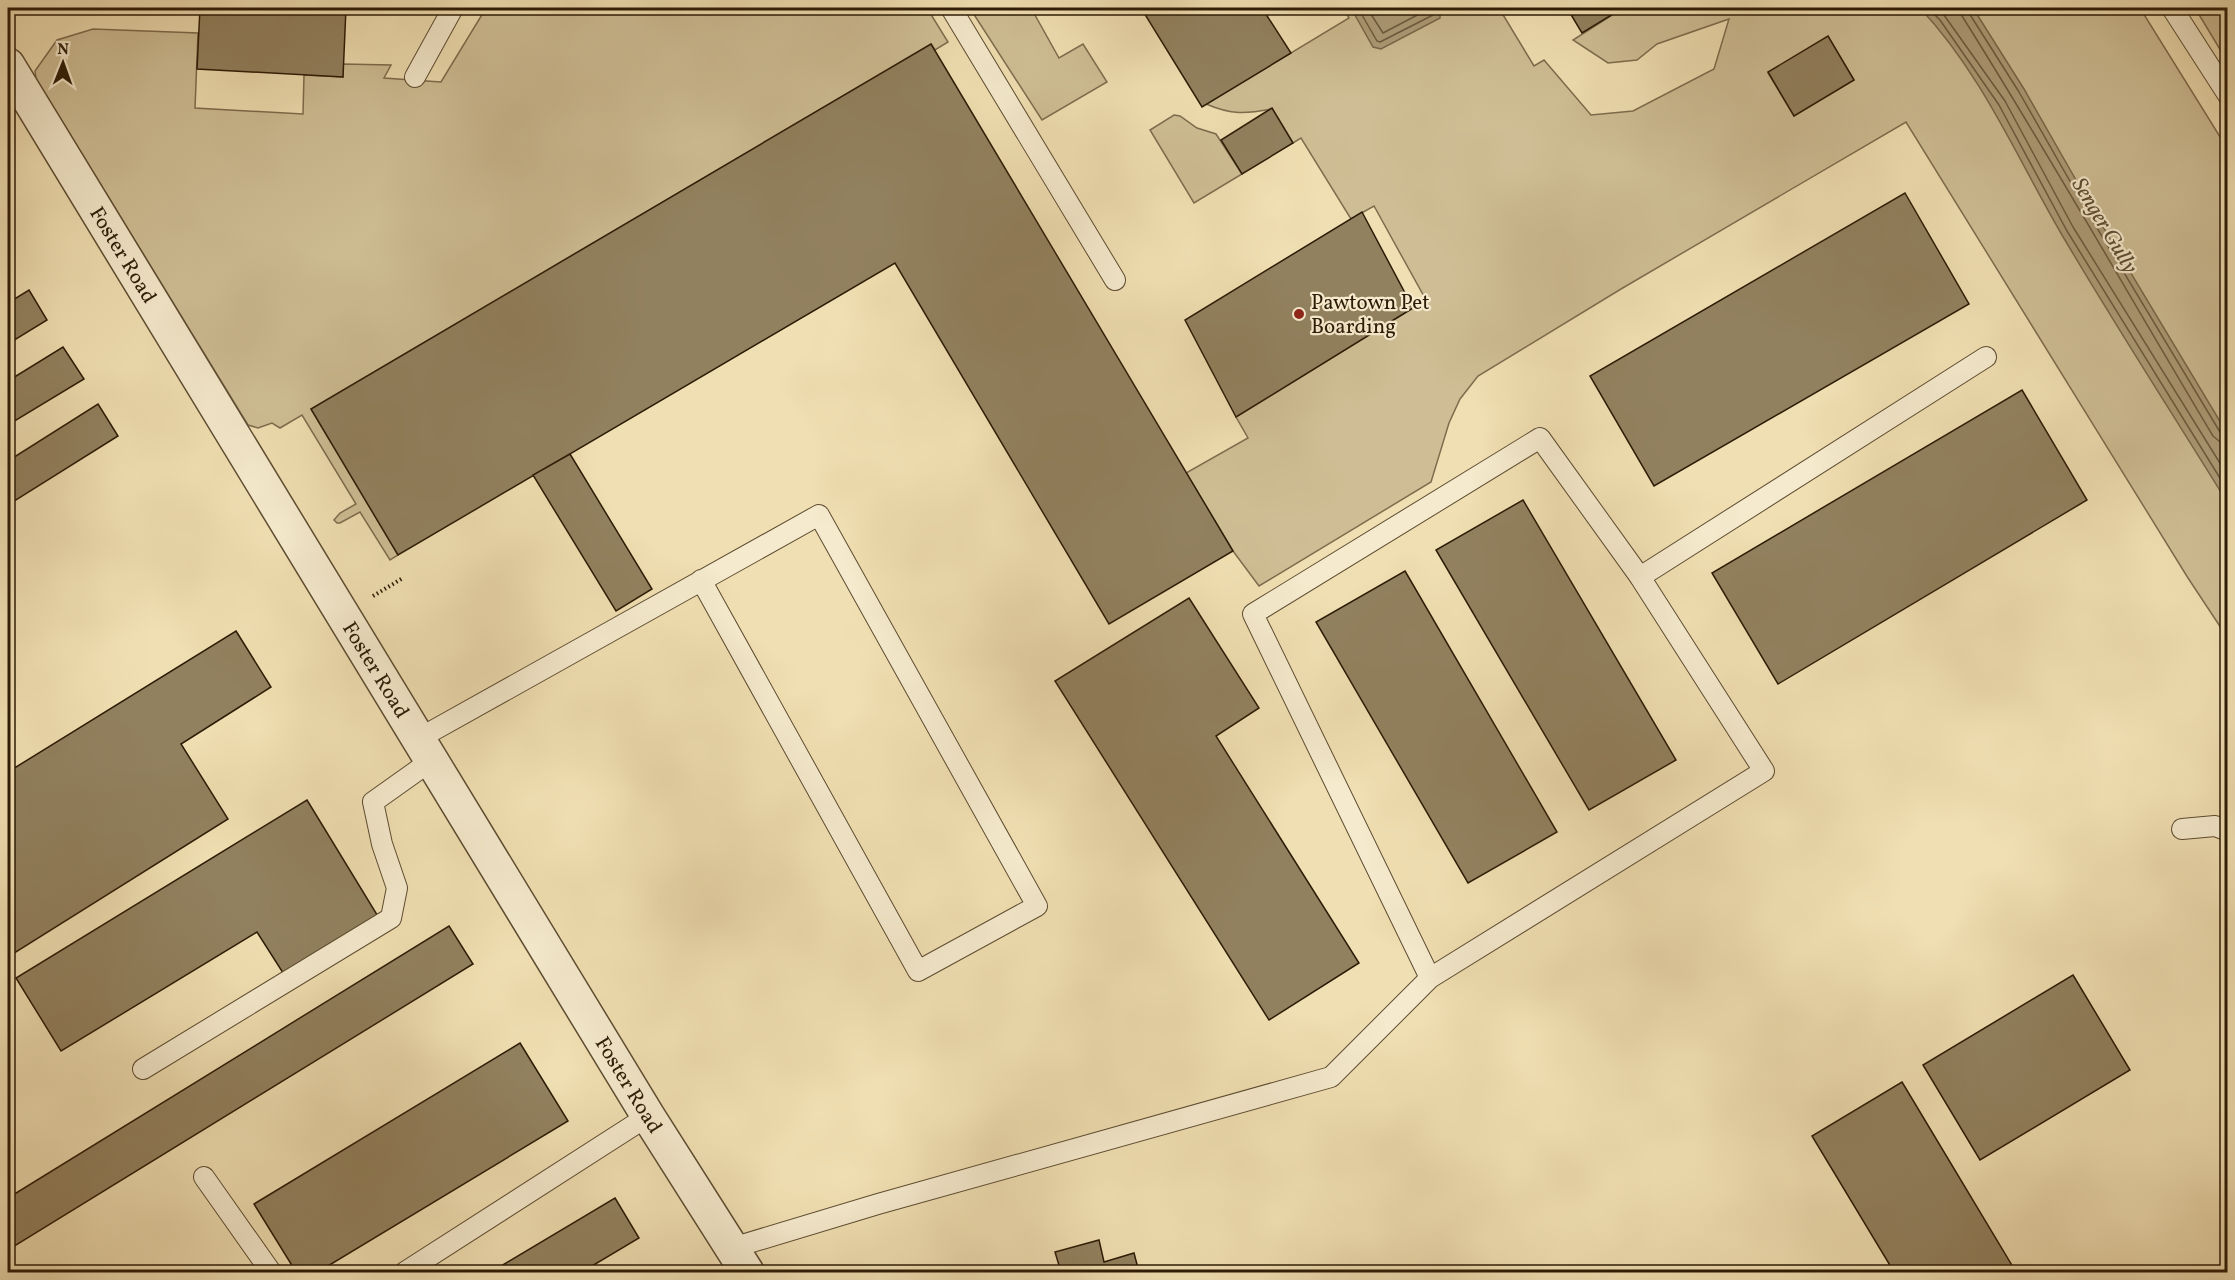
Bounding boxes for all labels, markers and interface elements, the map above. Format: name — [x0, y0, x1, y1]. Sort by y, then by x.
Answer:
north arrow — [33, 33, 93, 93]
text: N — [57, 39, 70, 61]
water label: Senger Gully — [2063, 172, 2145, 280]
street label: Foster Road — [82, 201, 163, 309]
place label: Pawtown Pet Boarding — [1311, 289, 1430, 342]
marker: Pawtown Pet Boarding — [1292, 307, 1306, 321]
street label: Foster Road — [334, 617, 416, 724]
street label: Foster Road — [587, 1032, 668, 1140]

